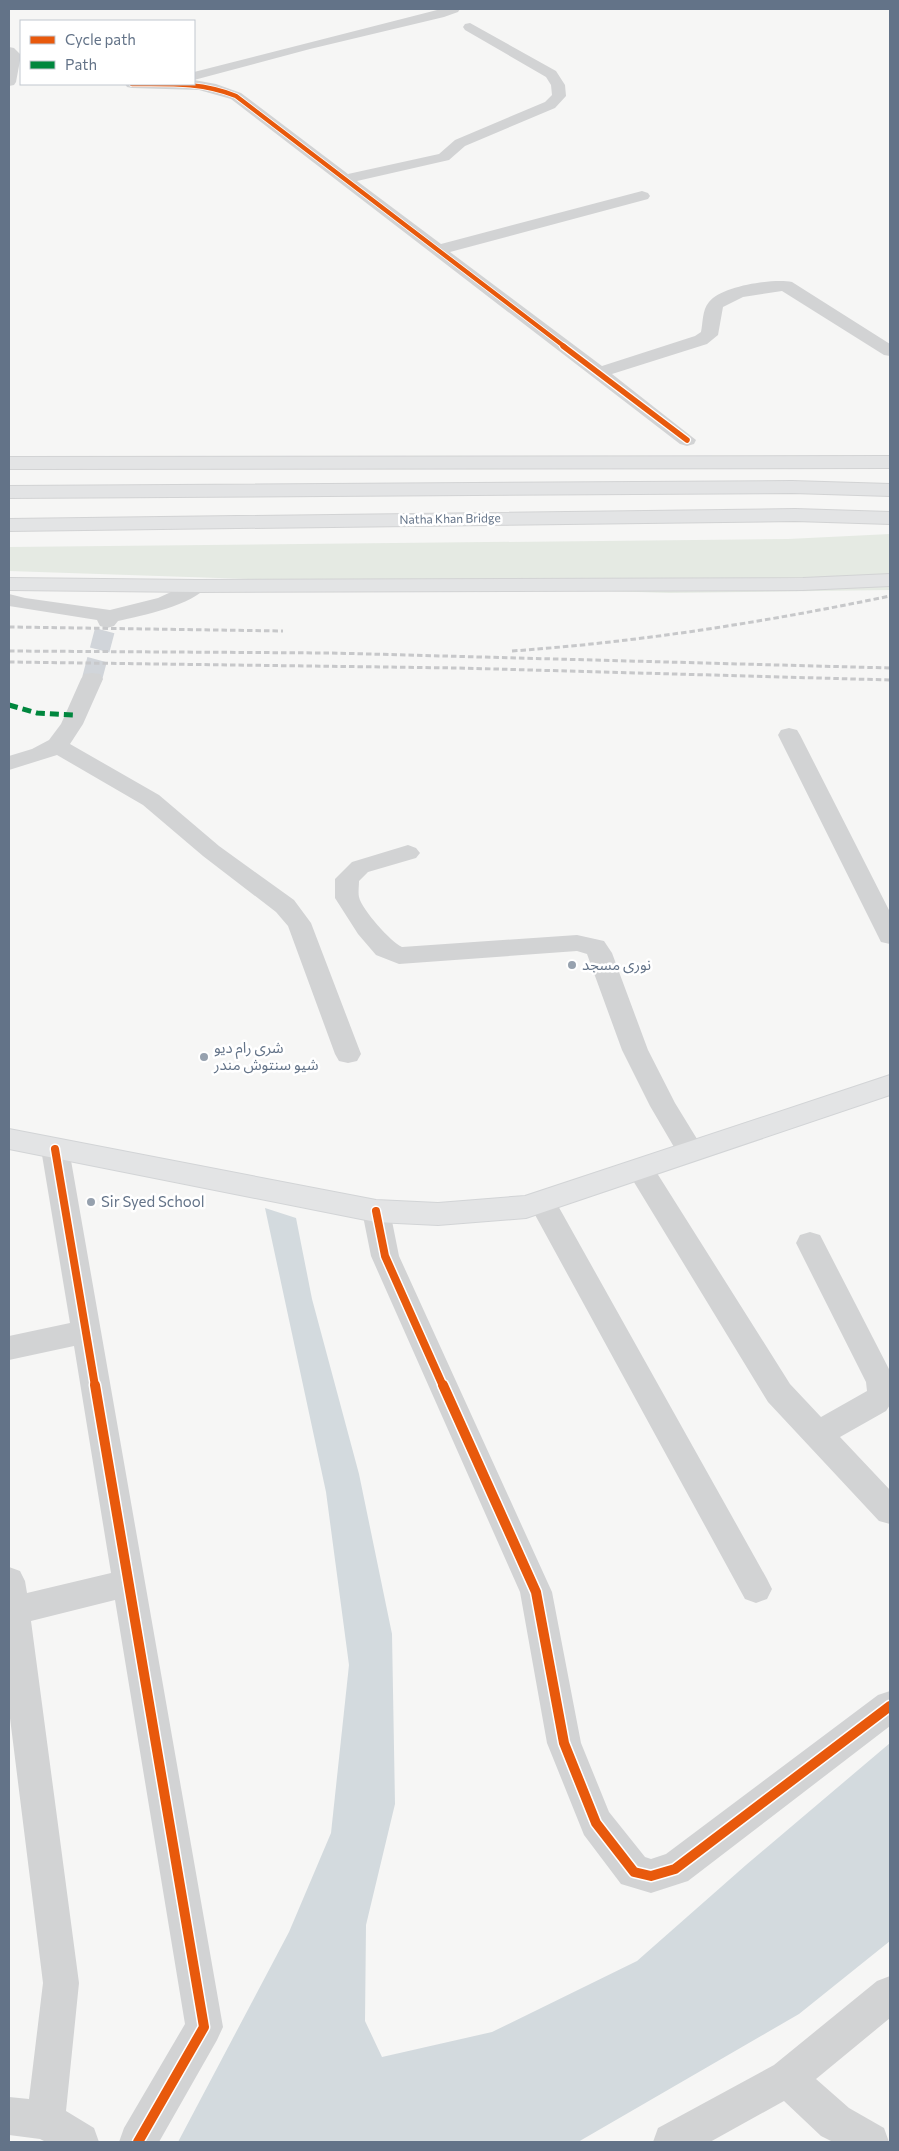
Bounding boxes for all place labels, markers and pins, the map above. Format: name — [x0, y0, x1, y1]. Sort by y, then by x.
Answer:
place label: نوری مسجد — [582, 955, 651, 974]
marker: نوری مسجد — [566, 959, 578, 971]
place label: شری رام دیو شیو سنتوش مندر — [213, 1038, 319, 1074]
marker: شری رام دیو شیو سنتوش مندر — [198, 1051, 210, 1063]
place label: Sir Syed School — [101, 1192, 204, 1210]
marker: Sir Syed School — [85, 1196, 97, 1208]

